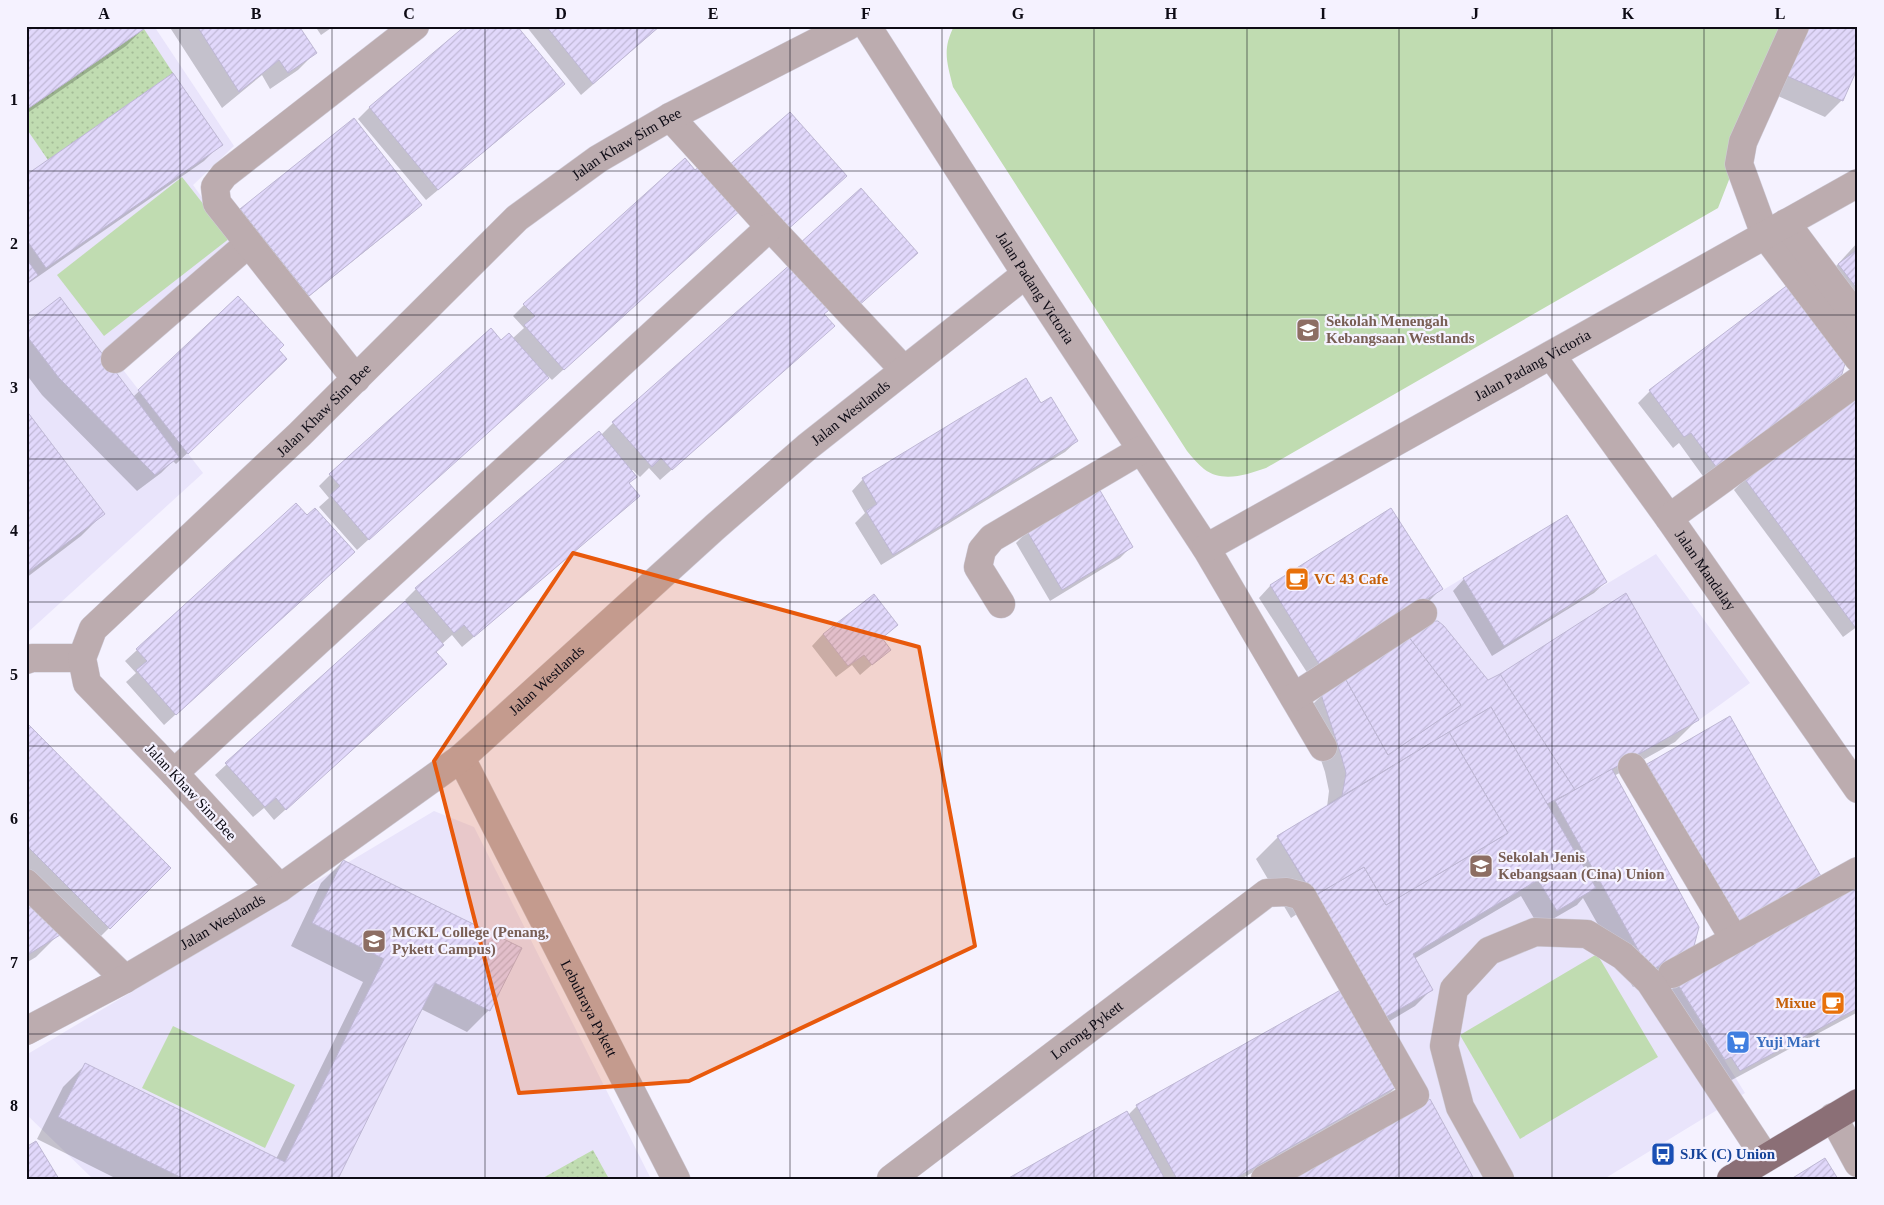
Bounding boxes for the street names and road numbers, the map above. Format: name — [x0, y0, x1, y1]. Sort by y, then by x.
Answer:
street label: Jalan Khaw Sim Bee — [569, 104, 684, 183]
street label: Jalan Padang Victoria — [993, 229, 1078, 347]
street label: Jalan Padang Victoria — [1471, 326, 1594, 404]
street label: Jalan Khaw Sim Bee — [273, 360, 374, 460]
street label: Jalan Westlands — [808, 377, 893, 449]
street label: Jalan Mandalay — [1672, 527, 1739, 614]
street label: Jalan Westlands — [506, 642, 587, 718]
street label: Jalan Khaw Sim Bee — [142, 741, 240, 844]
street label: Jalan Westlands — [177, 891, 268, 953]
street label: Lebuhraya Pykett — [558, 957, 620, 1060]
street label: Lorong Pykett — [1048, 997, 1127, 1063]

